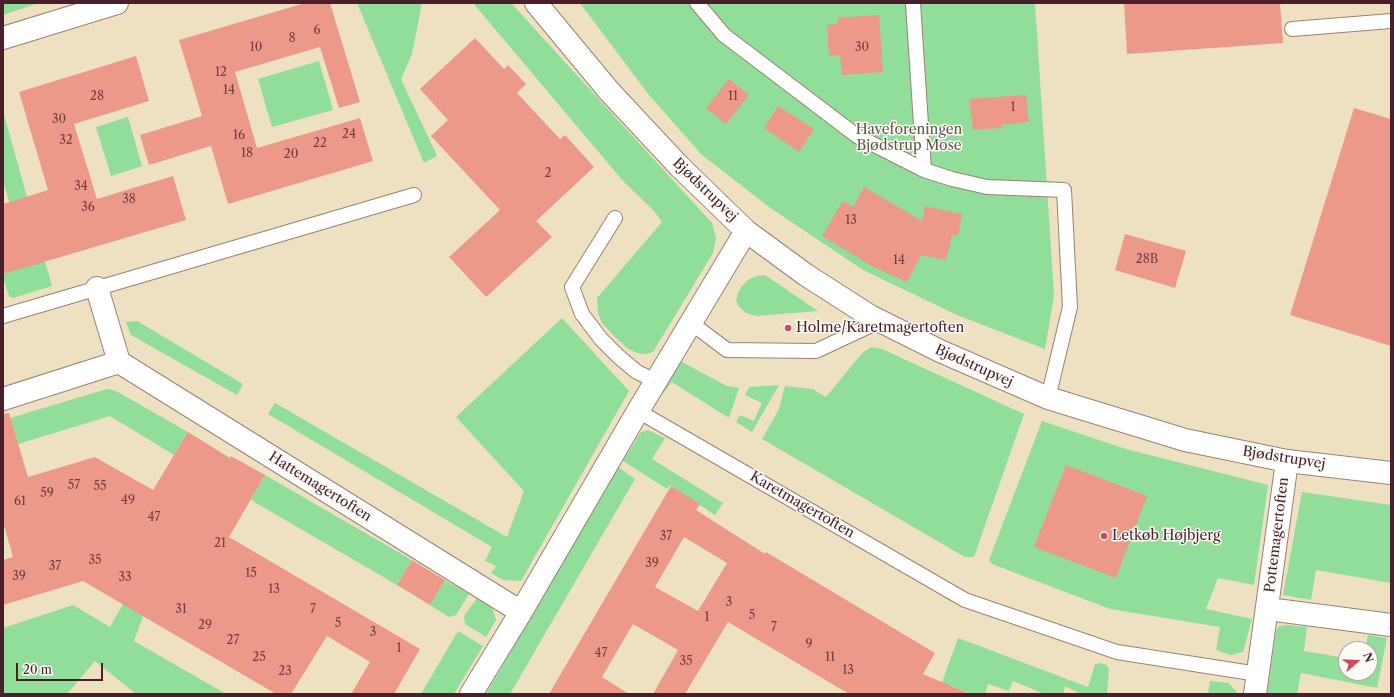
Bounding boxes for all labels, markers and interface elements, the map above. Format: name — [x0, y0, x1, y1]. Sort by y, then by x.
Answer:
house number: 6 — [313, 24, 321, 38]
house number: 8 — [288, 32, 296, 46]
house number: 10 — [250, 41, 262, 55]
house number: 30 — [855, 41, 869, 55]
house number: 12 — [215, 66, 227, 80]
house number: 14 — [223, 84, 235, 98]
house number: 28 — [90, 90, 104, 104]
house number: 11 — [728, 90, 738, 104]
house number: 1 — [1010, 101, 1016, 115]
house number: 30 — [52, 113, 66, 127]
park label: Haveforeningen Bjødstrup Mose — [856, 122, 962, 154]
house number: 24 — [342, 128, 356, 142]
house number: 16 — [233, 129, 245, 143]
house number: 32 — [59, 134, 73, 148]
house number: 22 — [313, 137, 327, 151]
house number: 18 — [241, 147, 253, 161]
house number: 20 — [284, 148, 298, 162]
street label: Bjødstrupvej — [669, 155, 741, 225]
house number: 2 — [545, 167, 551, 181]
house number: 34 — [74, 180, 88, 194]
house number: 38 — [122, 193, 136, 207]
house number: 36 — [81, 201, 95, 215]
house number: 13 — [845, 214, 857, 228]
house number: 28B — [1136, 253, 1158, 267]
house number: 14 — [893, 254, 905, 268]
place label: Holme/Karetmagertoften — [796, 320, 964, 336]
marker: Holme/Karetmagertoften — [783, 323, 793, 333]
street label: Bjødstrupvej — [932, 341, 1016, 391]
street label: Bjødstrupvej — [1241, 443, 1327, 473]
street label: Hattemagertoften — [265, 449, 375, 525]
street label: Karetmagertoften — [747, 468, 857, 542]
street label: Pottemagertoften — [1262, 476, 1292, 594]
house number: 57 — [68, 479, 80, 493]
house number: 55 — [93, 480, 107, 494]
house number: 59 — [40, 487, 54, 501]
house number: 49 — [121, 494, 135, 508]
house number: 61 — [14, 495, 26, 509]
house number: 47 — [148, 511, 160, 525]
place label: Letkøb Højbjerg — [1112, 528, 1220, 544]
house number: 37 — [660, 530, 672, 544]
marker: Letkøb Højbjerg — [1099, 531, 1109, 541]
house number: 21 — [214, 537, 226, 551]
house number: 35 — [88, 554, 102, 568]
house number: 39 — [645, 557, 659, 571]
house number: 37 — [49, 560, 61, 574]
house number: 15 — [245, 567, 257, 581]
house number: 39 — [12, 570, 26, 584]
house number: 33 — [118, 571, 132, 585]
house number: 13 — [268, 583, 280, 597]
house number: 3 — [726, 596, 732, 610]
house number: 31 — [175, 603, 187, 617]
house number: 7 — [310, 603, 316, 617]
house number: 5 — [749, 609, 755, 623]
house number: 1 — [704, 611, 710, 625]
house number: 5 — [335, 617, 341, 631]
house number: 29 — [198, 619, 212, 633]
house number: 7 — [771, 621, 777, 635]
house number: 3 — [370, 626, 376, 640]
house number: 27 — [227, 634, 239, 648]
house number: 9 — [805, 638, 813, 652]
north arrow — [1338, 641, 1378, 681]
house number: 1 — [396, 642, 402, 656]
house number: 47 — [595, 647, 607, 661]
house number: 25 — [252, 651, 266, 665]
house number: 11 — [825, 651, 835, 665]
text: N — [1360, 651, 1377, 664]
scale bar — [18, 655, 105, 681]
house number: 35 — [679, 655, 693, 669]
text: 20 m — [23, 662, 52, 677]
house number: 13 — [842, 664, 854, 678]
house number: 23 — [278, 665, 292, 679]

